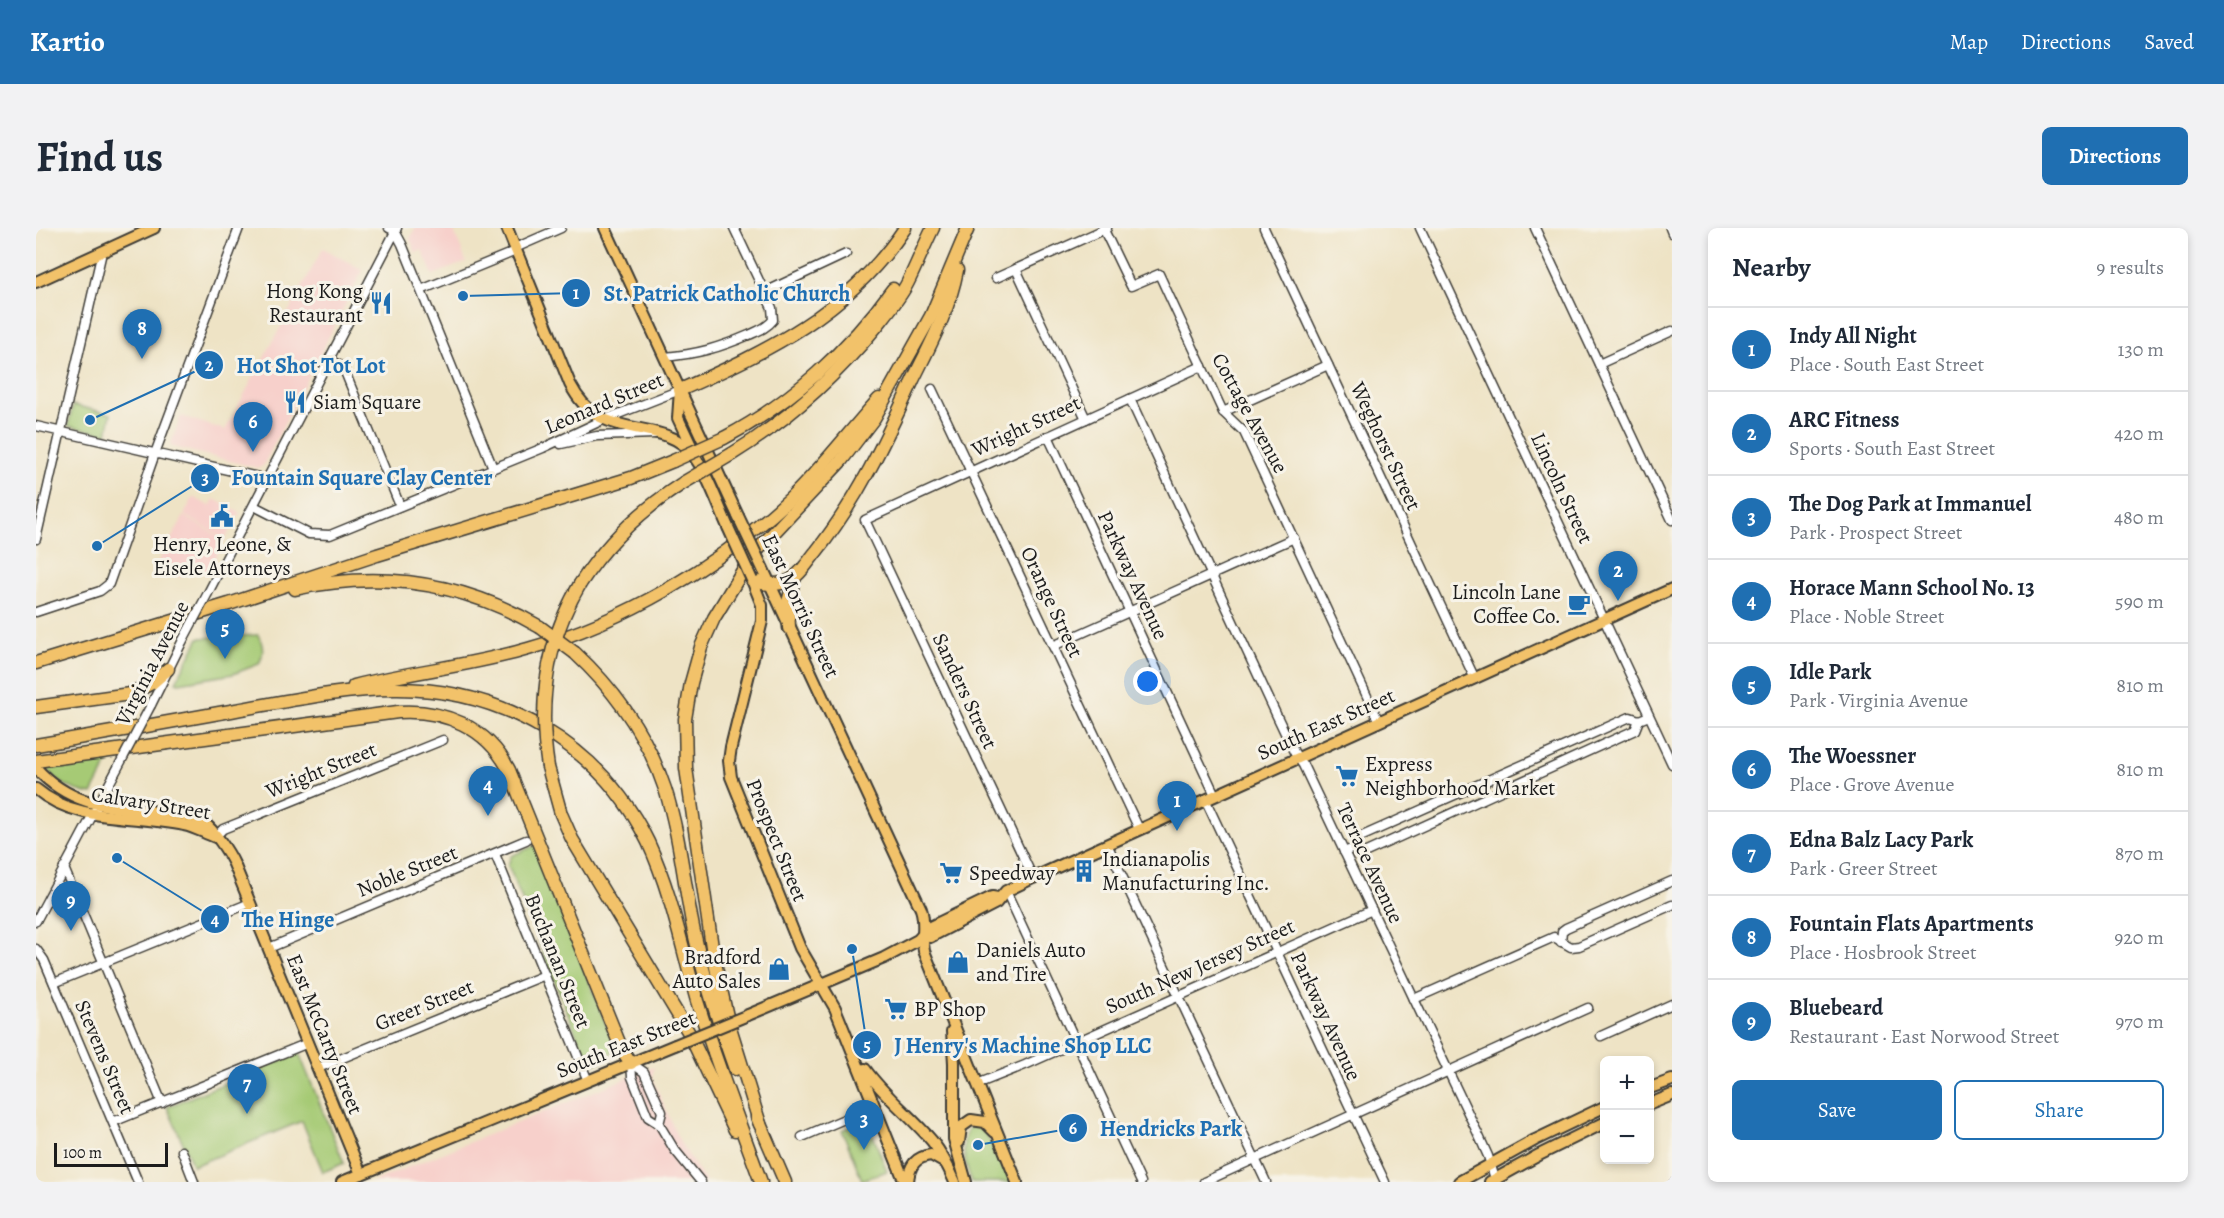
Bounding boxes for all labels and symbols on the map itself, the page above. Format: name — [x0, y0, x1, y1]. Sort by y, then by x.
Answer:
callout: St. Patrick Catholic Church — [561, 273, 862, 313]
place label: Hong Kong Restaurant — [266, 277, 363, 329]
text: St. Patrick Catholic Church — [604, 279, 850, 309]
text: 1 — [573, 281, 580, 305]
restaurant icon: Hong Kong Restaurant — [368, 290, 394, 316]
pin: 8 — [122, 310, 162, 359]
callout: Hot Shot Tot Lot — [194, 345, 397, 385]
street label: Cottage Avenue — [1205, 348, 1295, 478]
text: Hot Shot Tot Lot — [237, 351, 386, 381]
text: 2 — [205, 353, 214, 377]
street label: Leonard Street — [540, 365, 668, 441]
street label: Weghorst Street — [1344, 376, 1428, 515]
place label: Siam Square — [313, 388, 421, 416]
restaurant icon: Siam Square — [282, 389, 308, 415]
street label: Wright Street — [966, 389, 1085, 464]
pin: 6 — [234, 402, 272, 452]
street label: Lincoln Street — [1524, 428, 1600, 548]
callout: Fountain Square Clay Center — [190, 458, 505, 498]
text: Fountain Square Clay Center — [231, 463, 493, 493]
text: 3 — [201, 466, 209, 490]
public building icon: Henry, Leone, & Eisele Attorneys — [209, 503, 235, 529]
street label: Parkway Avenue — [1091, 506, 1175, 644]
place label: Henry, Leone, & Eisele Attorneys — [153, 530, 291, 582]
street label: East Morris Street — [755, 530, 847, 682]
street label: Orange Street — [1014, 542, 1090, 662]
pin: 2 — [1598, 552, 1638, 601]
place label: Lincoln Lane Coffee Co. — [1452, 578, 1561, 630]
cafe icon: Lincoln Lane Coffee Co. — [1566, 591, 1592, 617]
street label: Virginia Avenue — [108, 596, 195, 731]
pin: 5 — [206, 610, 244, 659]
street label: Sanders Street — [926, 628, 1004, 754]
your location — [1133, 667, 1162, 696]
street label: South East Street — [1253, 681, 1399, 767]
street label: Wright Street — [261, 735, 381, 805]
place label: Express Neighborhood Market — [1365, 750, 1555, 802]
supermarket icon: Express Neighborhood Market — [1334, 763, 1360, 789]
pin: 4 — [468, 766, 508, 816]
street label: Prospect Street — [740, 774, 814, 906]
street label: Calvary Street — [89, 780, 213, 826]
pin: 1 — [1158, 782, 1196, 831]
street label: Terrace Avenue — [1330, 798, 1410, 928]
street label: Noble Street — [353, 838, 462, 904]
place label: Indianapolis Manufacturing Inc. — [1102, 845, 1270, 897]
building icon: Indianapolis Manufacturing Inc. — [1071, 858, 1097, 884]
place label: Speedway — [969, 859, 1055, 887]
supermarket icon: Speedway — [938, 860, 964, 886]
pin: 9 — [51, 882, 90, 931]
street label: Buchanan Street — [518, 890, 598, 1032]
callout: The Hinge — [200, 899, 347, 939]
text: The Hinge — [242, 905, 334, 935]
text: 4 — [211, 907, 220, 931]
street label: South New Jersey Street — [1101, 912, 1299, 1020]
place label: Daniels Auto and Tire — [976, 936, 1086, 988]
place label: Bradford Auto Sales — [672, 943, 762, 995]
street label: Parkway Avenue — [1284, 947, 1368, 1085]
shop icon: Daniels Auto and Tire — [945, 949, 971, 975]
street label: East McCarty Street — [280, 950, 370, 1118]
shop icon: Bradford Auto Sales — [766, 956, 792, 982]
street label: Greer Street — [371, 972, 478, 1037]
place label: BP Shop — [914, 995, 986, 1023]
street label: Stevens Street — [68, 996, 142, 1119]
supermarket icon: BP Shop — [883, 996, 909, 1022]
street label: South East Street — [552, 1003, 700, 1085]
callout: J Henry's Machine Shop LLC — [852, 1025, 1163, 1065]
text: J Henry's Machine Shop LLC — [894, 1031, 1152, 1061]
text: 5 — [863, 1033, 871, 1057]
pin: 7 — [228, 1064, 266, 1114]
pin: 3 — [844, 1100, 884, 1150]
callout: Hendricks Park — [1058, 1108, 1255, 1148]
text: Hendricks Park — [1100, 1114, 1243, 1144]
text: 6 — [1069, 1116, 1077, 1140]
scale bar — [54, 1140, 168, 1168]

